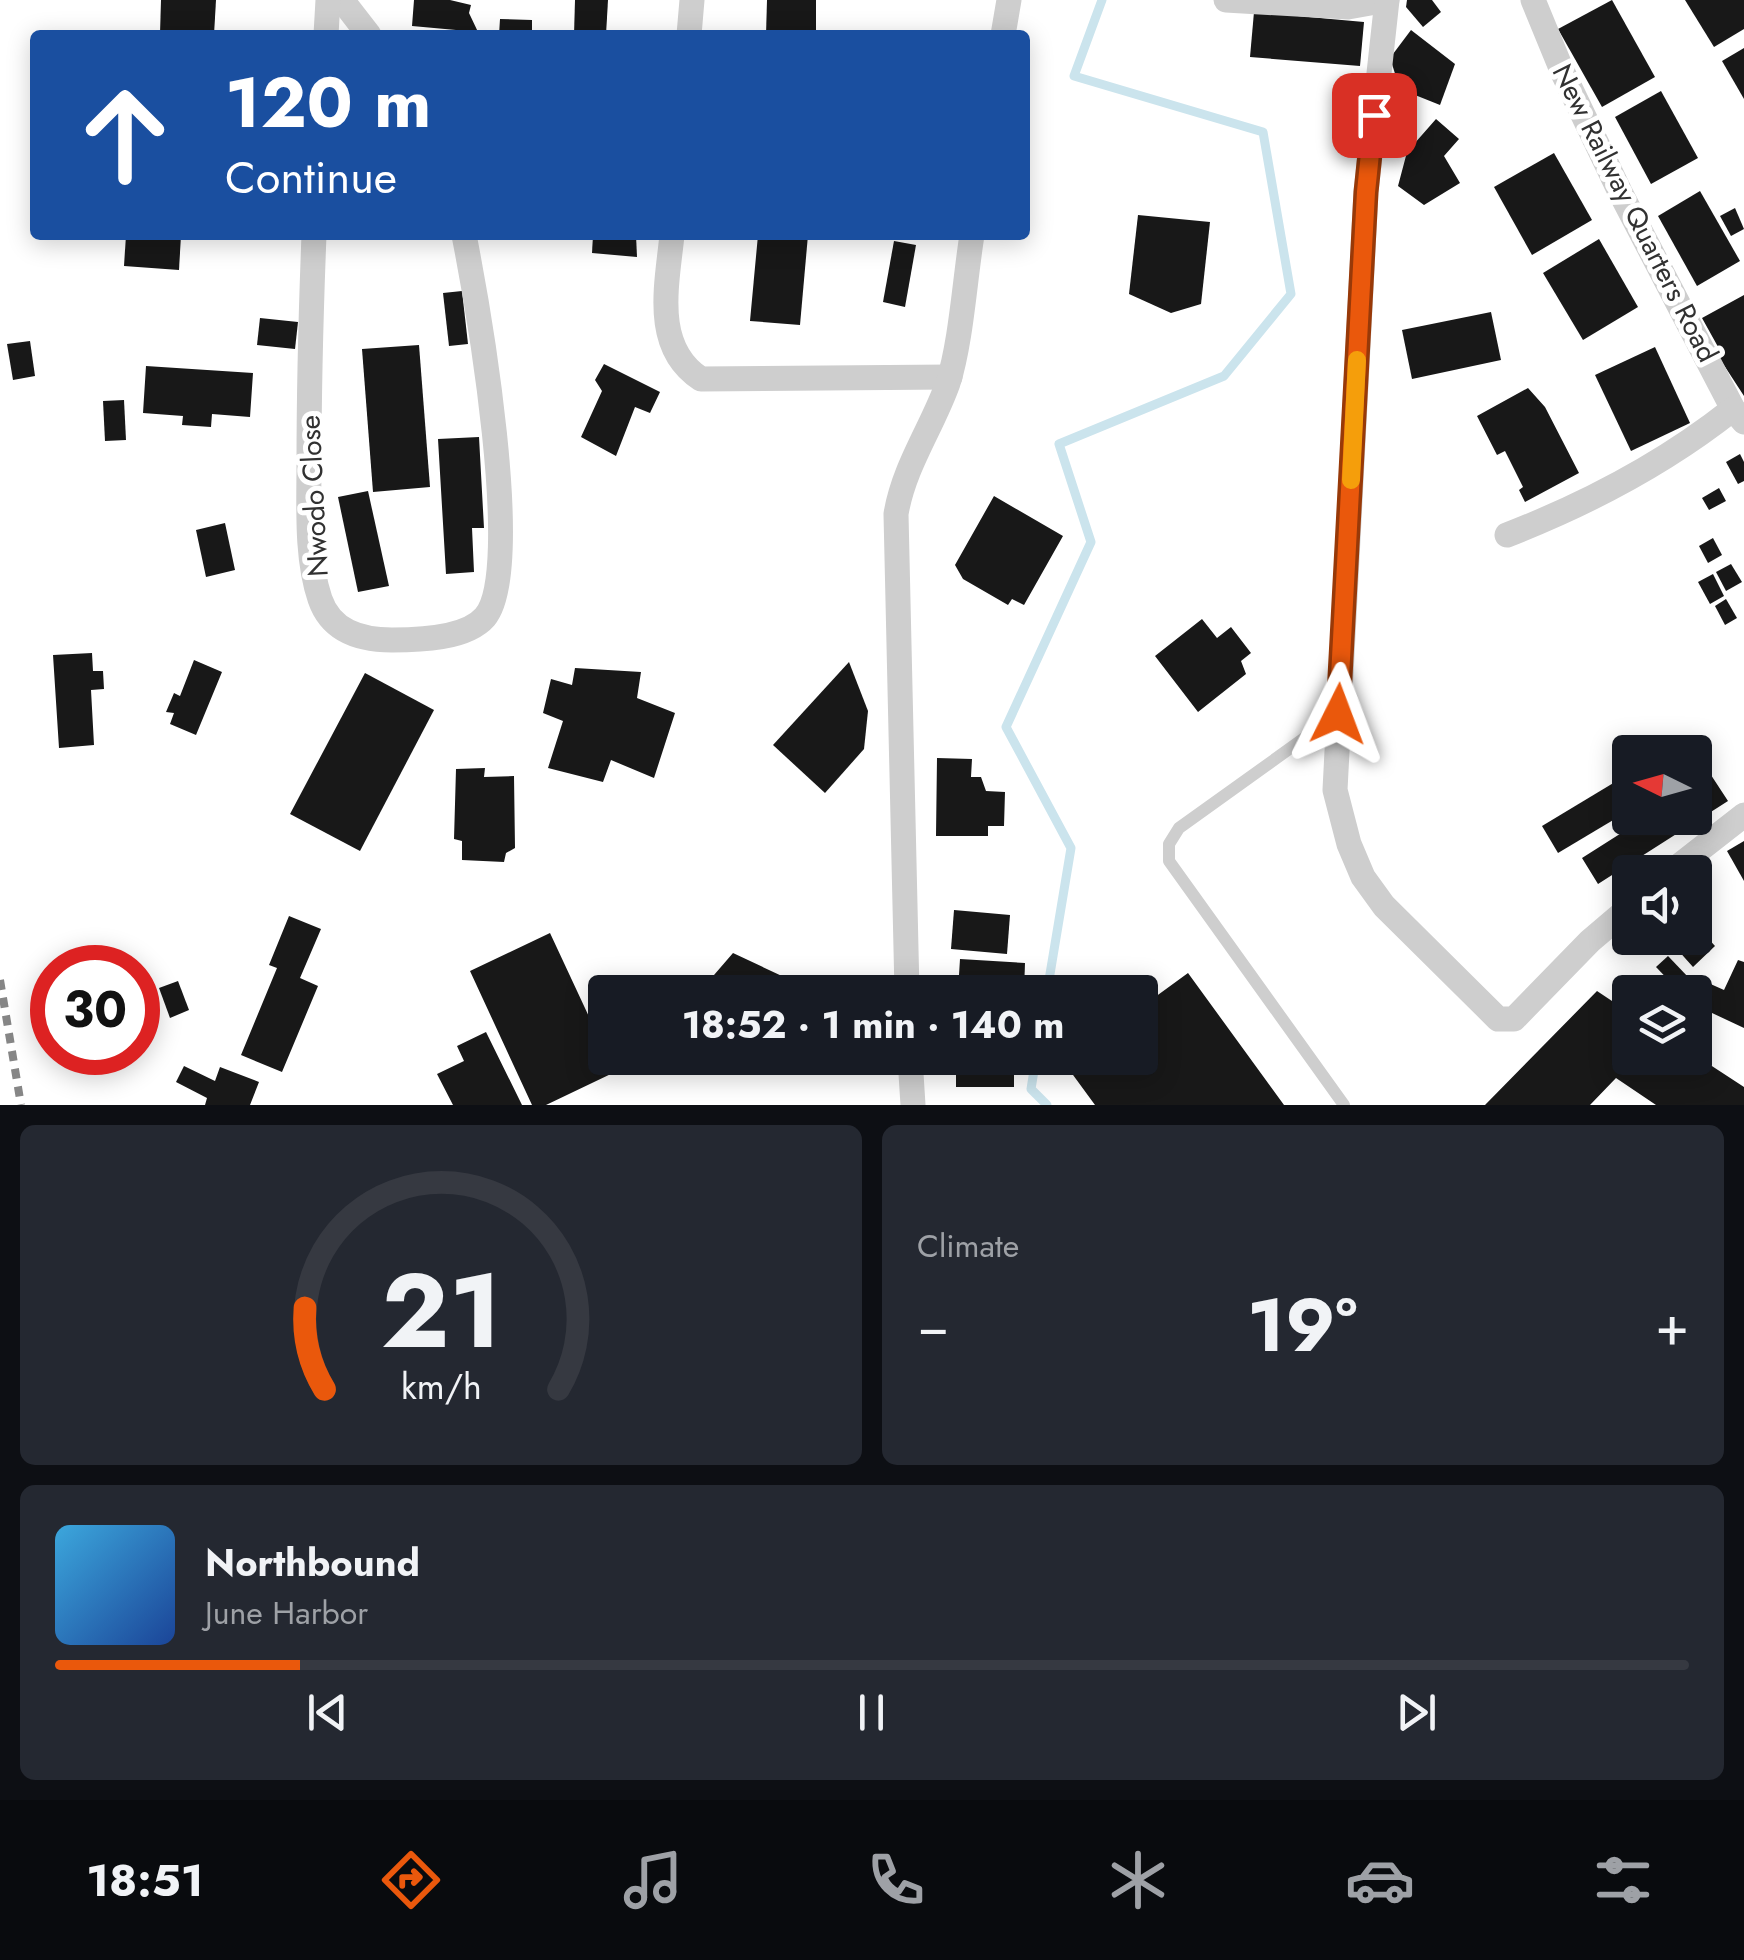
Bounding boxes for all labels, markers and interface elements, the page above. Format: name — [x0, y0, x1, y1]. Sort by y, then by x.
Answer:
text: 120 m — [225, 52, 431, 153]
street label: New Railway Quarters Road — [1542, 57, 1728, 369]
icon: ahead — [60, 70, 190, 200]
pin — [1332, 73, 1417, 158]
icon: arrive — [1347, 88, 1402, 143]
text: Continue — [225, 145, 397, 210]
street label: Nwodo Close — [289, 414, 339, 578]
position arrow — [1286, 662, 1390, 766]
north arrow — [1612, 735, 1712, 835]
map controls — [1612, 735, 1712, 1075]
button: sound — [1612, 855, 1712, 955]
speed limit sign: 30 — [30, 945, 160, 1075]
button: layers — [1612, 975, 1712, 1075]
text: 18:52 · 1 min · 140 m — [682, 997, 1064, 1052]
text: Climate — [917, 1223, 1019, 1269]
text: 21 — [380, 1236, 502, 1386]
text: 19° — [1247, 1271, 1358, 1379]
text: − — [917, 1286, 949, 1366]
text: + — [1655, 1286, 1689, 1366]
text: km/h — [401, 1361, 481, 1412]
text: Northbound — [205, 1535, 420, 1590]
text: June Harbor — [205, 1590, 368, 1636]
icon: previous — [300, 1685, 355, 1740]
icon: pause — [844, 1685, 899, 1740]
icon: next — [1389, 1685, 1444, 1740]
icon: directions — [376, 1845, 446, 1915]
icon: music — [618, 1845, 688, 1915]
icon: phone — [861, 1845, 931, 1915]
icon: climate — [1103, 1845, 1173, 1915]
icon: car — [1345, 1845, 1415, 1915]
icon: filters — [1588, 1845, 1658, 1915]
text: 18:51 — [86, 1848, 204, 1913]

